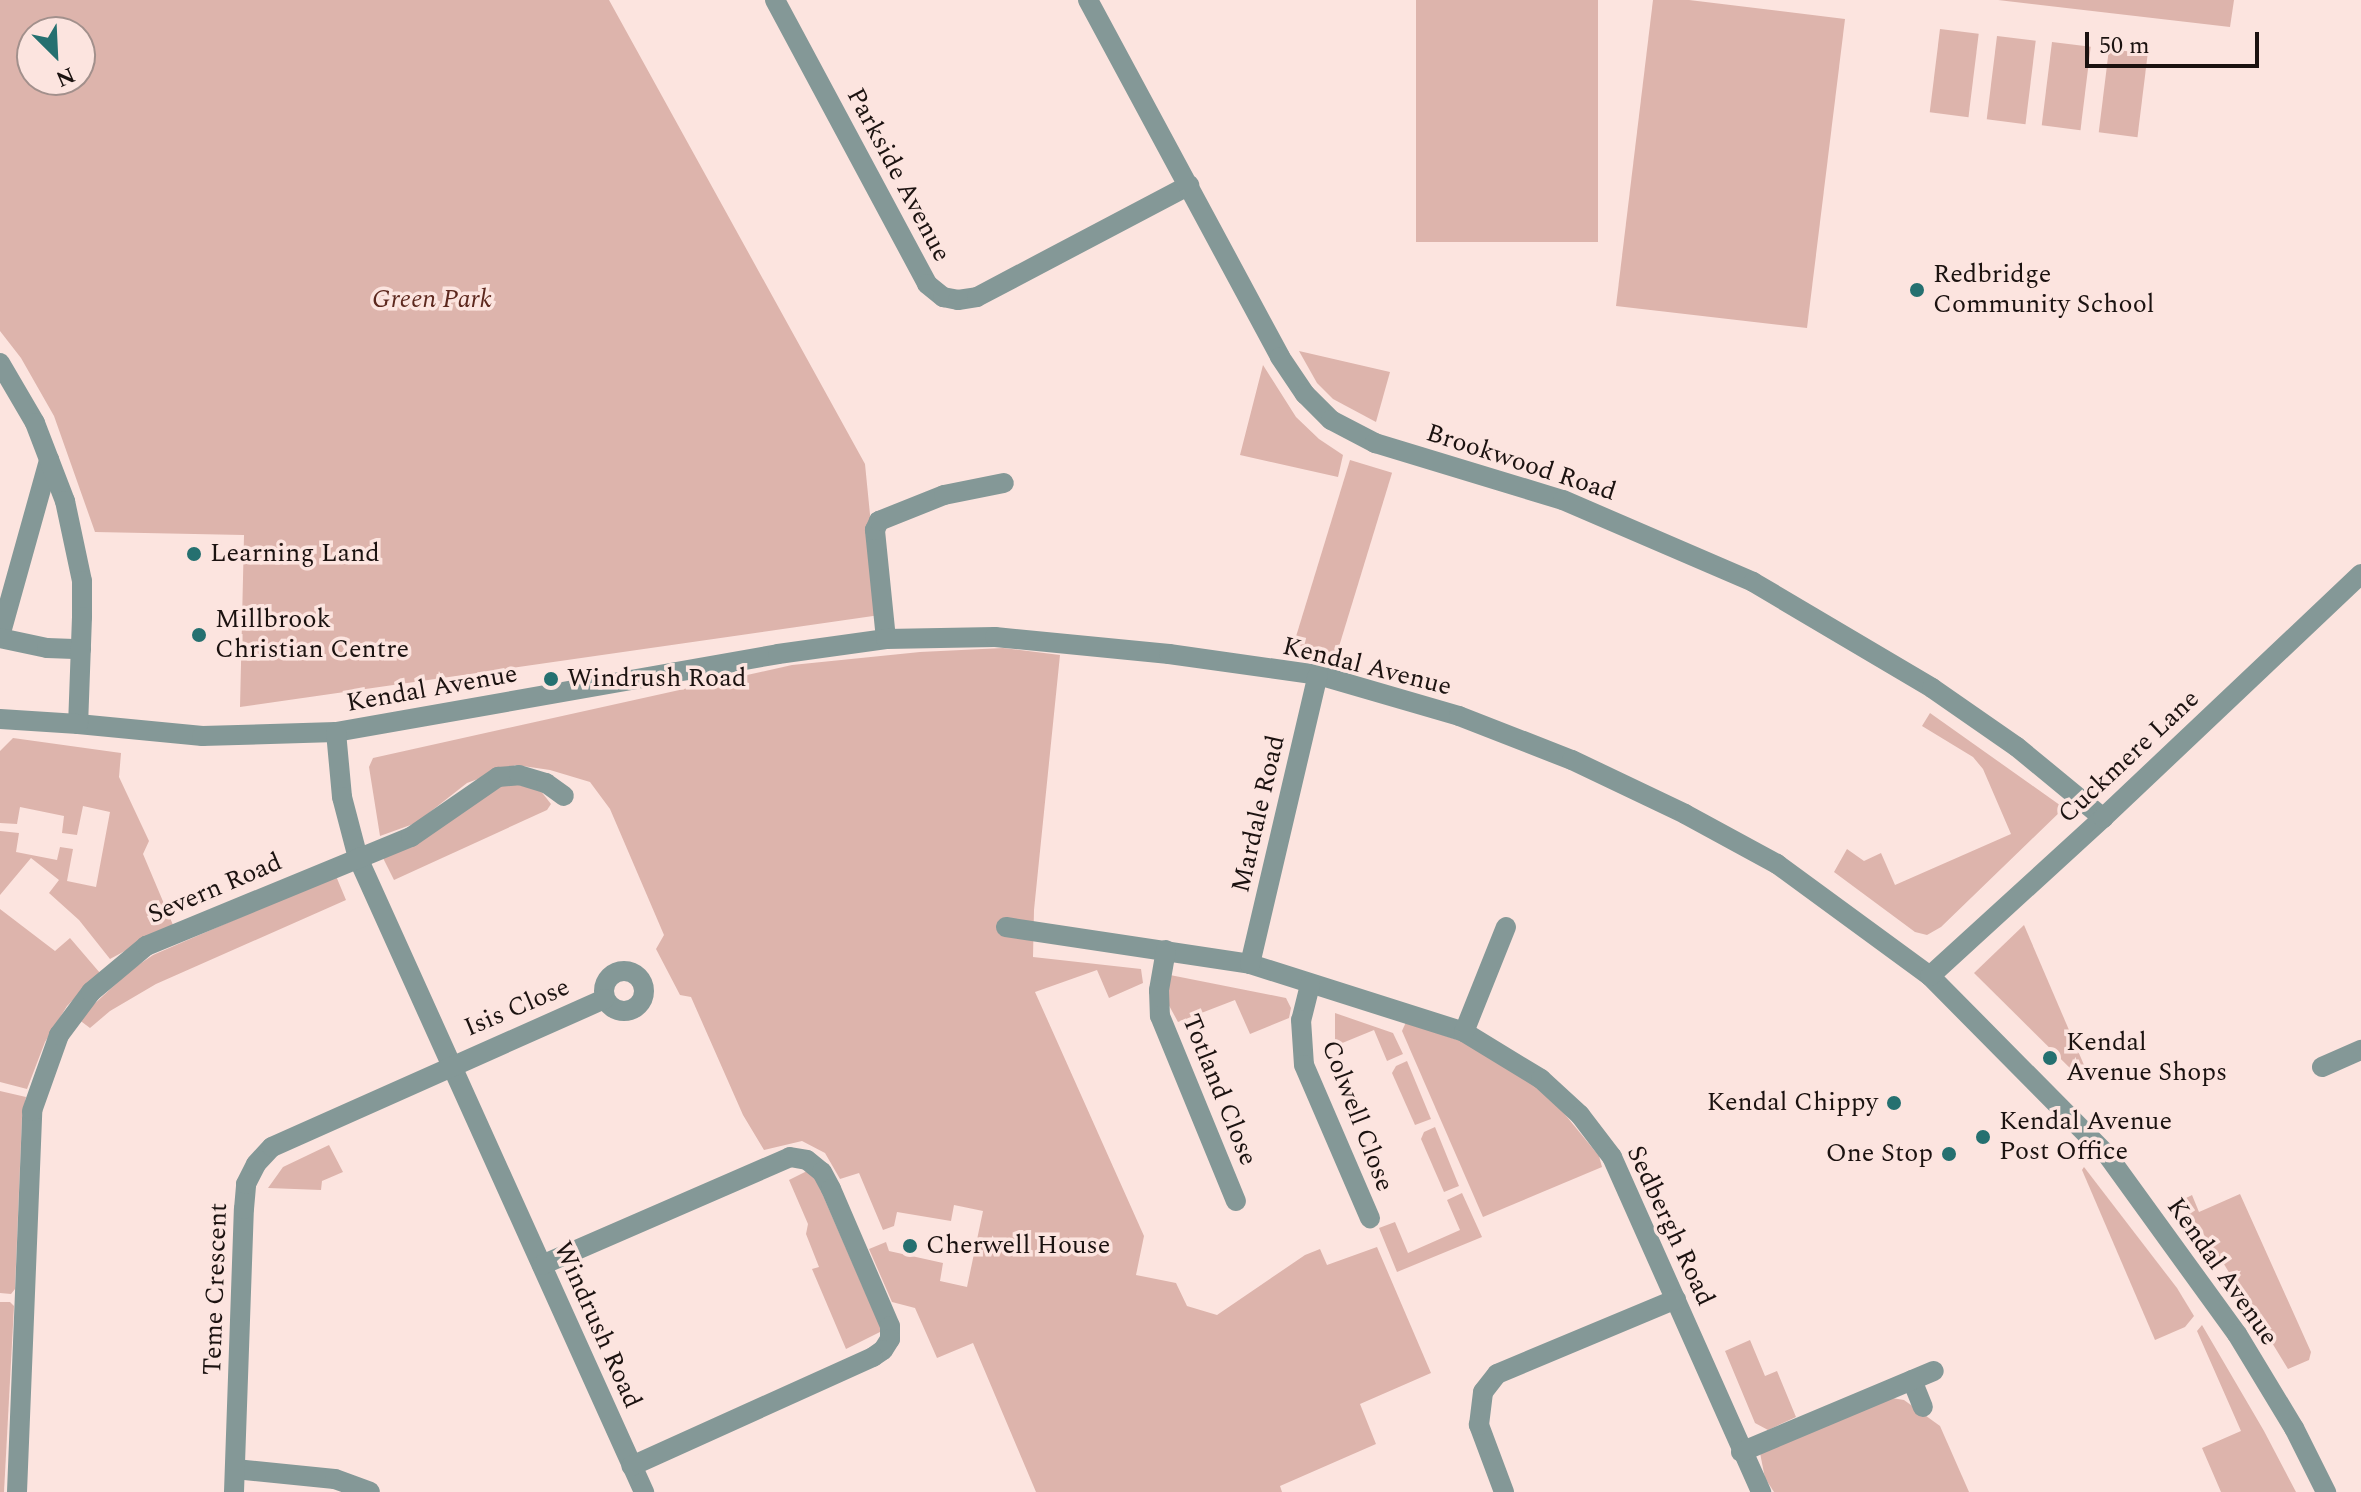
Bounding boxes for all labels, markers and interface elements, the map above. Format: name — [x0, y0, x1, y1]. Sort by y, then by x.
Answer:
north arrow — [16, 16, 96, 96]
scale bar — [2089, 16, 2263, 66]
text: 50 m — [2099, 28, 2150, 64]
text: N — [50, 58, 80, 95]
street label: Parkside Avenue — [839, 83, 957, 267]
place label: Redbridge Community School — [1933, 259, 2154, 320]
marker: Redbridge Community School — [1908, 281, 1926, 299]
park label: Green Park — [372, 284, 492, 316]
street label: Brookwood Road — [1422, 418, 1620, 508]
place label: Learning Land — [210, 538, 380, 570]
marker: Learning Land — [185, 545, 203, 563]
place label: Millbrook Christian Centre — [215, 604, 409, 666]
marker: Millbrook Christian Centre — [190, 626, 208, 644]
street label: Kendal Avenue — [1279, 631, 1455, 703]
street label: Kendal Avenue — [344, 659, 520, 719]
place label: Windrush Road — [567, 663, 746, 695]
marker: Windrush Road — [542, 670, 560, 688]
street label: Cuckmere Lane — [2052, 684, 2206, 830]
street label: Mardale Road — [1226, 732, 1292, 896]
street label: Severn Road — [143, 847, 287, 931]
street label: Isis Close — [460, 972, 574, 1044]
street label: Totland Close — [1174, 1010, 1264, 1170]
place label: Kendal Avenue Shops — [2066, 1027, 2227, 1088]
street label: Colwell Close — [1314, 1036, 1400, 1196]
marker: Kendal Avenue Shops — [2041, 1049, 2059, 1067]
place label: Kendal Chippy — [1707, 1087, 1878, 1119]
marker: Kendal Chippy — [1885, 1094, 1903, 1112]
place label: Kendal Avenue Post Office — [1999, 1106, 2172, 1168]
marker: Kendal Avenue Post Office — [1974, 1128, 1992, 1146]
place label: One Stop — [1826, 1138, 1933, 1170]
street label: Sedbergh Road — [1619, 1141, 1721, 1311]
marker: One Stop — [1940, 1145, 1958, 1163]
street label: Kendal Avenue — [2160, 1192, 2284, 1352]
street label: Teme Crescent — [197, 1202, 235, 1376]
place label: Cherwell House — [926, 1230, 1110, 1262]
street label: Windrush Road — [546, 1237, 648, 1413]
marker: Cherwell House — [901, 1237, 919, 1255]

